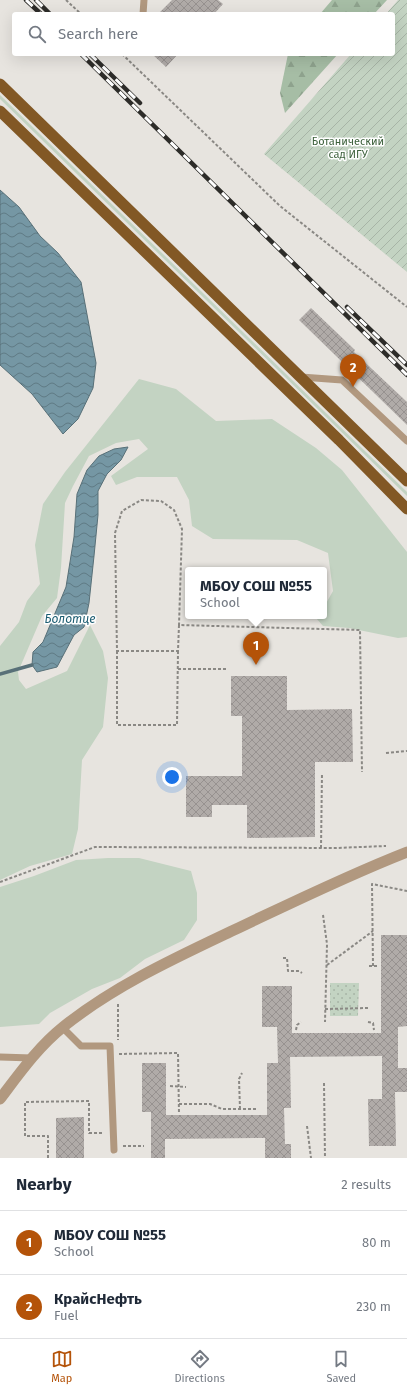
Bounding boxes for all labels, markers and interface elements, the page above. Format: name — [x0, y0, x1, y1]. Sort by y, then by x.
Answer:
search box — [12, 12, 395, 56]
icon: search — [26, 23, 48, 45]
text: Search here — [58, 25, 138, 43]
park label: Ботанический сад ИГУ — [312, 135, 384, 161]
pin: 2 — [340, 354, 366, 387]
popup — [185, 567, 327, 619]
text: МБОУ СОШ №55 — [200, 577, 312, 595]
text: School — [200, 595, 240, 610]
water label: Болотце — [45, 612, 95, 626]
pin: 1 — [243, 632, 269, 665]
your location — [162, 767, 182, 787]
text: Nearby — [16, 1174, 71, 1195]
text: 2 results — [341, 1177, 391, 1192]
text: МБОУ СОШ №55 — [54, 1226, 166, 1244]
text: 1 — [26, 1235, 32, 1250]
text: 80 m — [362, 1235, 391, 1250]
text: School — [54, 1244, 94, 1259]
text: КрайсНефть — [54, 1290, 142, 1308]
text: 2 — [26, 1299, 32, 1314]
text: 230 m — [356, 1299, 391, 1314]
text: Fuel — [54, 1308, 78, 1323]
tab: Map — [51, 1348, 73, 1385]
tab: Directions — [174, 1348, 225, 1385]
tab: Saved — [326, 1348, 356, 1385]

